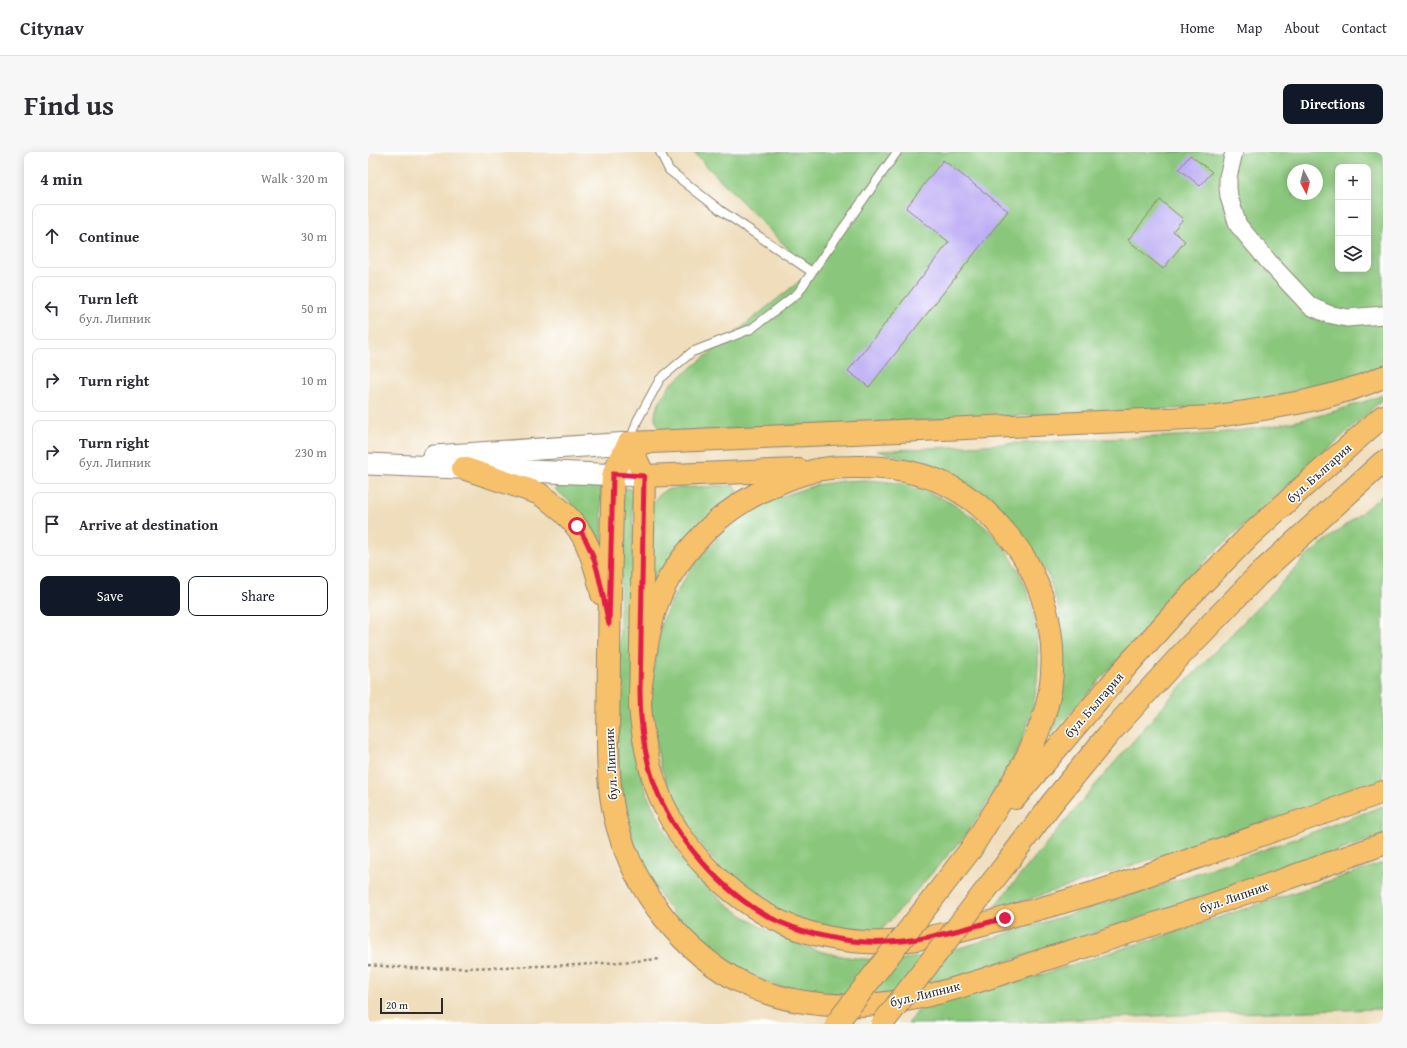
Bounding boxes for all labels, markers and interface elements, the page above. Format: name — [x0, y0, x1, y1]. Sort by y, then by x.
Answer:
text: Citynav — [20, 14, 84, 42]
text: Home — [1180, 18, 1215, 38]
text: Map — [1237, 18, 1262, 38]
text: About — [1284, 18, 1320, 38]
text: Contact — [1342, 18, 1387, 38]
text: Find us — [24, 84, 114, 125]
button: Directions — [1283, 84, 1383, 124]
north arrow — [1287, 164, 1323, 200]
map controls — [1335, 164, 1371, 272]
button: + — [1335, 164, 1371, 200]
text: 4 min — [40, 166, 82, 191]
text: Walk · 320 m — [261, 169, 328, 188]
button: − — [1335, 200, 1371, 236]
icon: ahead — [41, 225, 63, 247]
text: Continue — [79, 226, 140, 247]
text: 30 m — [301, 227, 327, 246]
button: layers — [1335, 236, 1371, 272]
text: Turn left — [79, 288, 138, 309]
icon: left — [41, 297, 63, 319]
text: 50 m — [301, 299, 327, 318]
text: бул. Липник — [79, 309, 151, 328]
icon: right — [41, 369, 63, 391]
text: Turn right — [79, 370, 150, 391]
text: 10 m — [301, 371, 327, 390]
text: Turn right — [79, 432, 150, 453]
street label: бул. България — [1282, 438, 1356, 507]
icon: right — [41, 441, 63, 463]
text: 230 m — [295, 443, 327, 462]
text: бул. Липник — [79, 453, 151, 472]
icon: arrive — [41, 513, 63, 535]
text: Arrive at destination — [79, 514, 218, 535]
route start — [568, 517, 586, 535]
button: Save — [40, 576, 180, 616]
button: Share — [188, 576, 328, 616]
street label: бул. България — [1060, 668, 1128, 742]
street label: бул. Липник — [600, 727, 622, 800]
street label: бул. Липник — [1197, 876, 1271, 918]
route end — [996, 909, 1014, 927]
street label: бул. Липник — [888, 976, 962, 1012]
scale bar — [380, 996, 443, 1015]
text: 20 m — [386, 997, 408, 1013]

